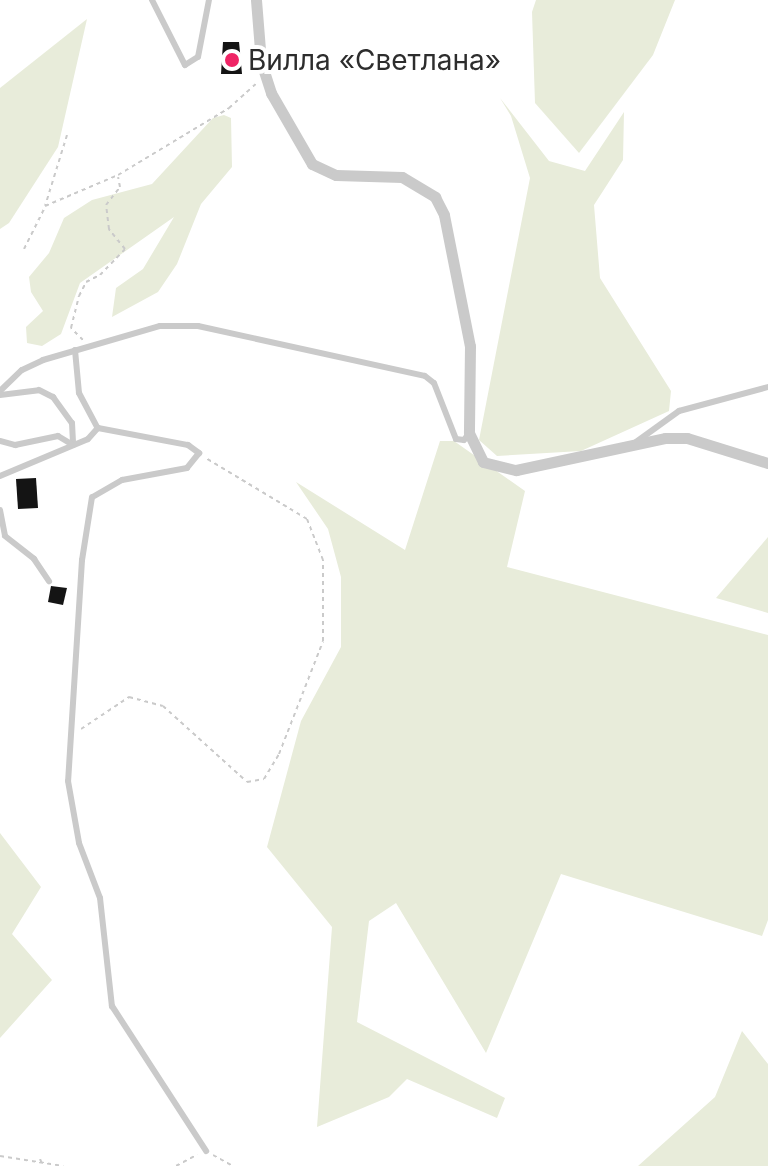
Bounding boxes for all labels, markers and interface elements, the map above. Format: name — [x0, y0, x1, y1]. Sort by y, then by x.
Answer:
place label: Вилла «Светлана» — [248, 43, 501, 77]
marker: Вилла «Светлана» — [223, 51, 241, 69]

